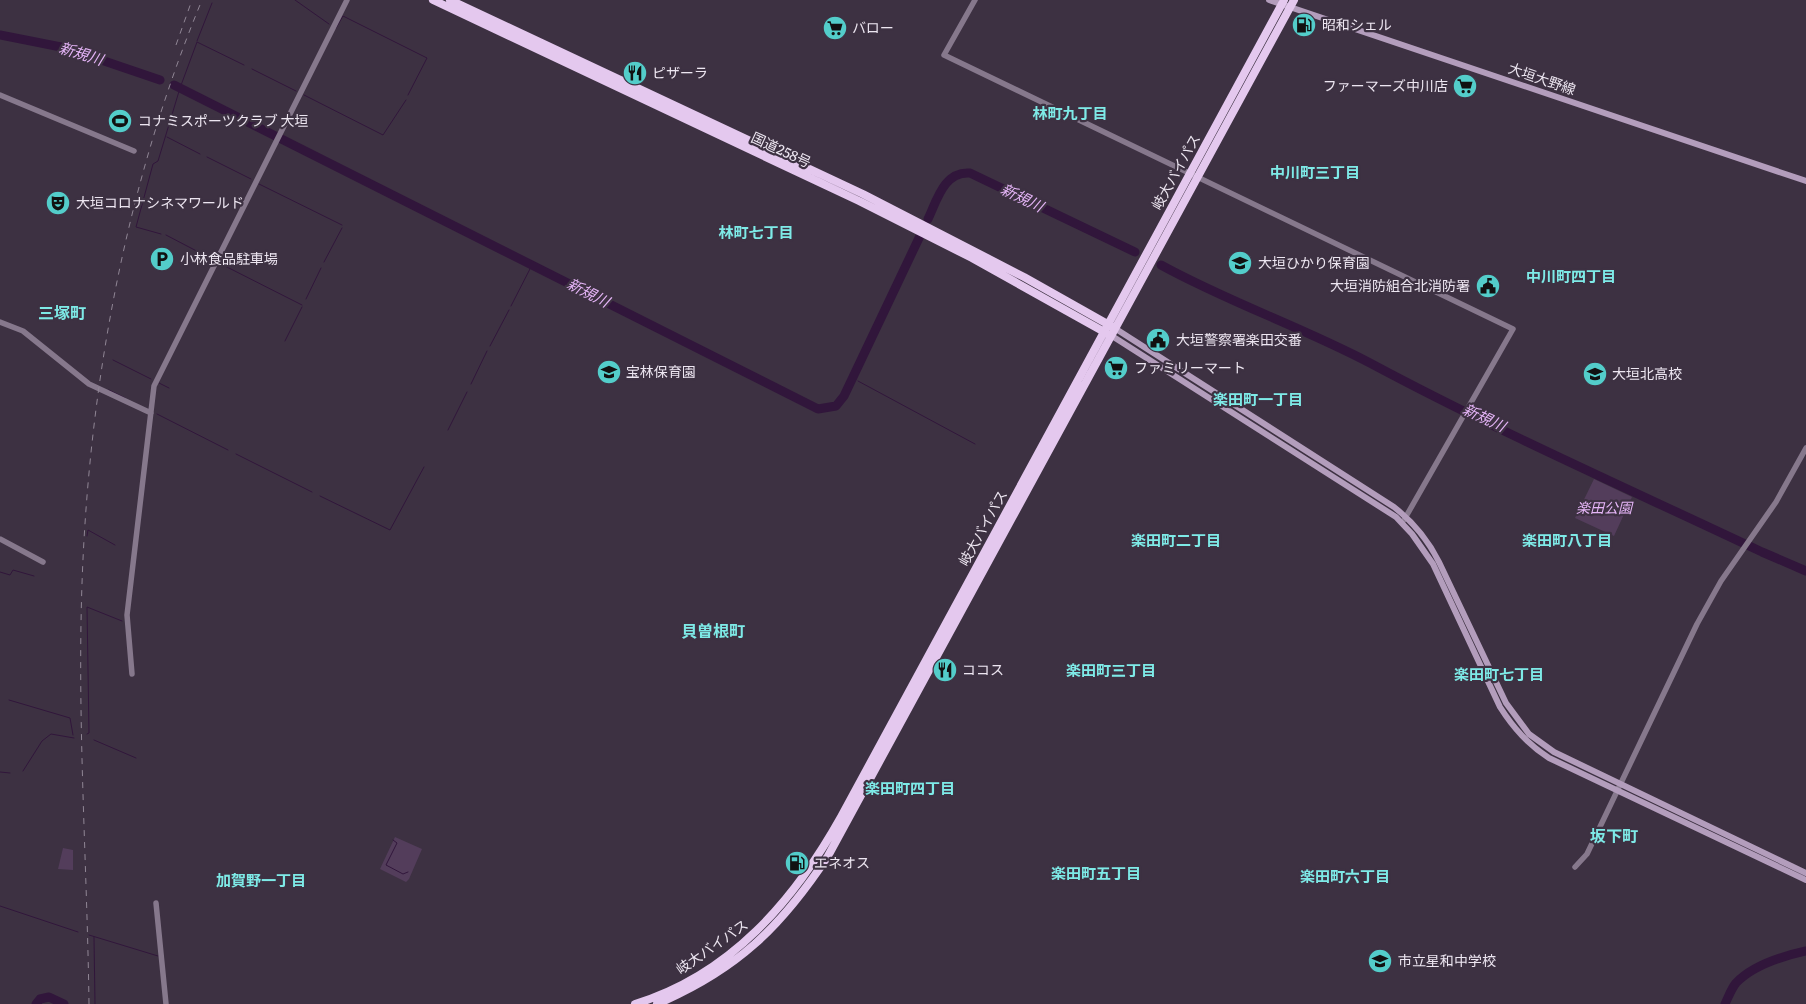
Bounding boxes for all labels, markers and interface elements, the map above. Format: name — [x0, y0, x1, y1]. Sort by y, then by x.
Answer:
fuel station icon: 昭和シェル — [1291, 12, 1317, 38]
place label: 昭和シェル — [1322, 14, 1392, 34]
supermarket icon: バロー — [822, 15, 848, 41]
place label: バロー — [852, 17, 894, 37]
water label: 新規川 — [57, 35, 108, 71]
street label: 大垣大野線 — [1506, 57, 1579, 99]
restaurant icon: ピザーラ — [622, 60, 648, 86]
place label: ピザーラ — [652, 62, 708, 82]
supermarket icon: ファーマーズ中川店 — [1452, 73, 1478, 99]
place label: ファーマーズ中川店 — [1323, 75, 1448, 95]
district label: 林町九丁目 — [1032, 101, 1108, 124]
sports icon: コナミスポーツクラブ 大垣 — [107, 108, 133, 134]
place label: コナミスポーツクラブ 大垣 — [138, 110, 309, 130]
street label: 国道258号 — [748, 127, 815, 172]
street label: 岐大バイパス — [1146, 130, 1204, 213]
district label: 中川町三丁目 — [1270, 160, 1360, 183]
water label: 新規川 — [997, 176, 1050, 218]
theatre icon: 大垣コロナシネマワールド — [45, 190, 71, 216]
place label: 大垣コロナシネマワールド — [76, 192, 244, 212]
district label: 林町七丁目 — [718, 220, 794, 243]
parking icon: 小林食品駐車場 — [149, 246, 175, 272]
place label: 小林食品駐車場 — [180, 248, 278, 268]
school or university icon: 大垣ひかり保育園 — [1227, 250, 1253, 276]
place label: 大垣ひかり保育園 — [1258, 252, 1370, 272]
district label: 中川町四丁目 — [1526, 264, 1616, 287]
water label: 新規川 — [563, 271, 616, 313]
public building icon: 大垣消防組合北消防署 — [1475, 273, 1501, 299]
place label: 大垣消防組合北消防署 — [1330, 275, 1470, 295]
district label: 三塚町 — [38, 300, 86, 324]
public building icon: 大垣警察署楽田交番 — [1145, 327, 1171, 353]
place label: 大垣警察署楽田交番 — [1176, 329, 1302, 349]
supermarket icon: ファミリーマート — [1103, 355, 1129, 381]
place label: ファミリーマート — [1134, 357, 1246, 377]
school or university icon: 宝林保育園 — [596, 359, 622, 385]
place label: 宝林保育園 — [626, 361, 696, 381]
school or university icon: 大垣北高校 — [1582, 361, 1608, 387]
place label: 大垣北高校 — [1612, 363, 1682, 383]
district label: 楽田町一丁目 — [1213, 387, 1303, 410]
water label: 新規川 — [1459, 397, 1512, 437]
street label: 岐大バイパス — [953, 486, 1011, 569]
park label: 楽田公園 — [1576, 497, 1634, 517]
district label: 楽田町二丁目 — [1131, 528, 1221, 551]
district label: 楽田町八丁目 — [1522, 528, 1612, 551]
district label: 貝曽根町 — [681, 618, 745, 642]
restaurant icon: ココス — [932, 657, 958, 683]
district label: 楽田町三丁目 — [1066, 658, 1156, 681]
place label: ココス — [962, 659, 1004, 679]
district label: 楽田町七丁目 — [1454, 662, 1544, 685]
district label: 楽田町四丁目 — [865, 776, 955, 799]
district label: 坂下町 — [1590, 823, 1638, 847]
fuel station icon: エネオス — [784, 850, 810, 876]
place label: エネオス — [814, 852, 870, 872]
district label: 楽田町五丁目 — [1051, 861, 1141, 884]
district label: 楽田町六丁目 — [1300, 864, 1390, 887]
district label: 加賀野一丁目 — [216, 868, 306, 891]
street label: 岐大バイパス — [671, 914, 751, 978]
school or university icon: 市立星和中学校 — [1367, 948, 1393, 974]
place label: 市立星和中学校 — [1398, 950, 1496, 970]

